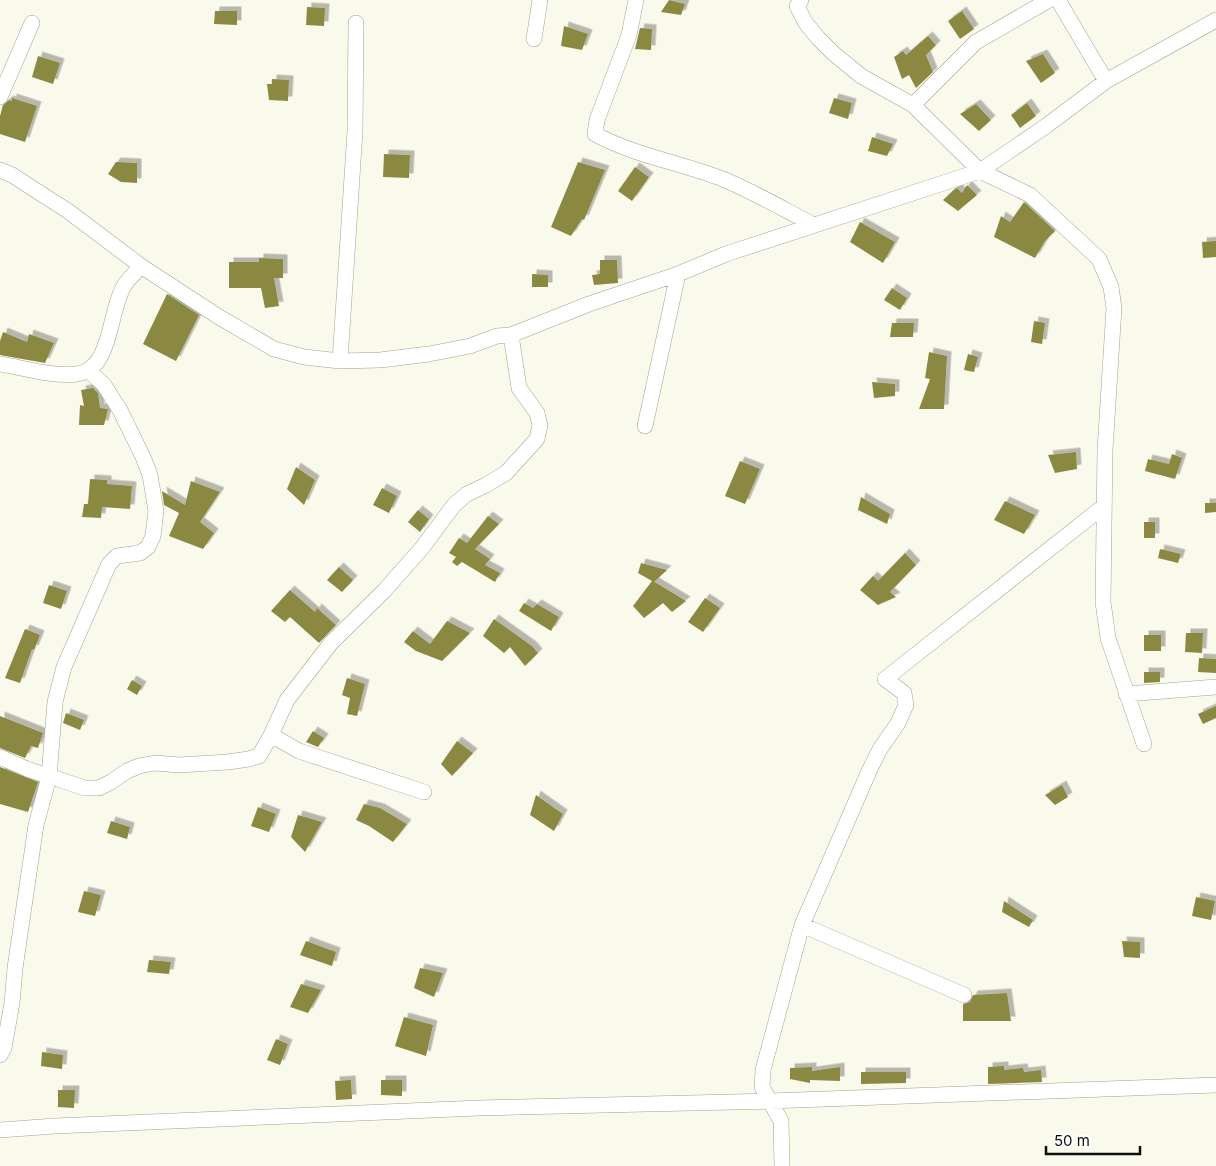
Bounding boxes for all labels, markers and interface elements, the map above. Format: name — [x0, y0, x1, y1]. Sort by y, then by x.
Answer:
scale bar — [1046, 1124, 1140, 1156]
text: 50 m — [1054, 1131, 1090, 1150]

